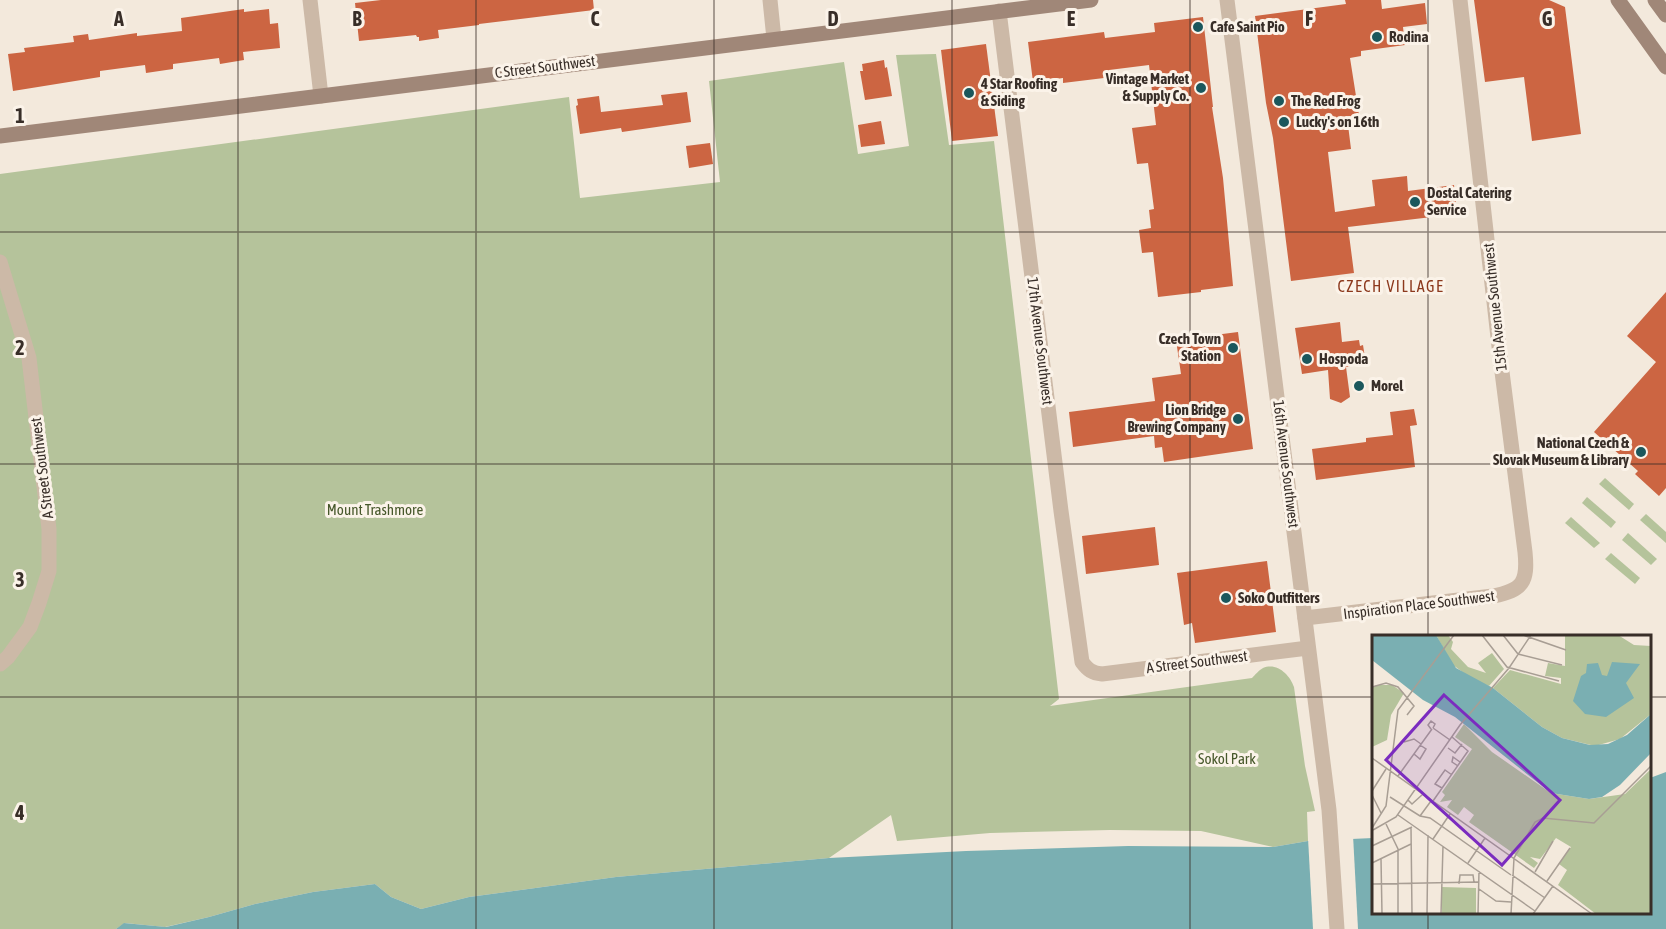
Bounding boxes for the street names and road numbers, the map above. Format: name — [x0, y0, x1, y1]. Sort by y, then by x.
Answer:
street label: C Street Southwest — [494, 52, 596, 81]
street label: 15th Avenue Southwest — [1479, 242, 1510, 372]
street label: 17th Avenue Southwest — [1024, 276, 1057, 406]
street label: 16th Avenue Southwest — [1270, 399, 1303, 529]
street label: A Street Southwest — [27, 417, 56, 520]
street label: Inspiration Place Southwest — [1342, 587, 1496, 622]
street label: A Street Southwest — [1145, 647, 1248, 676]

